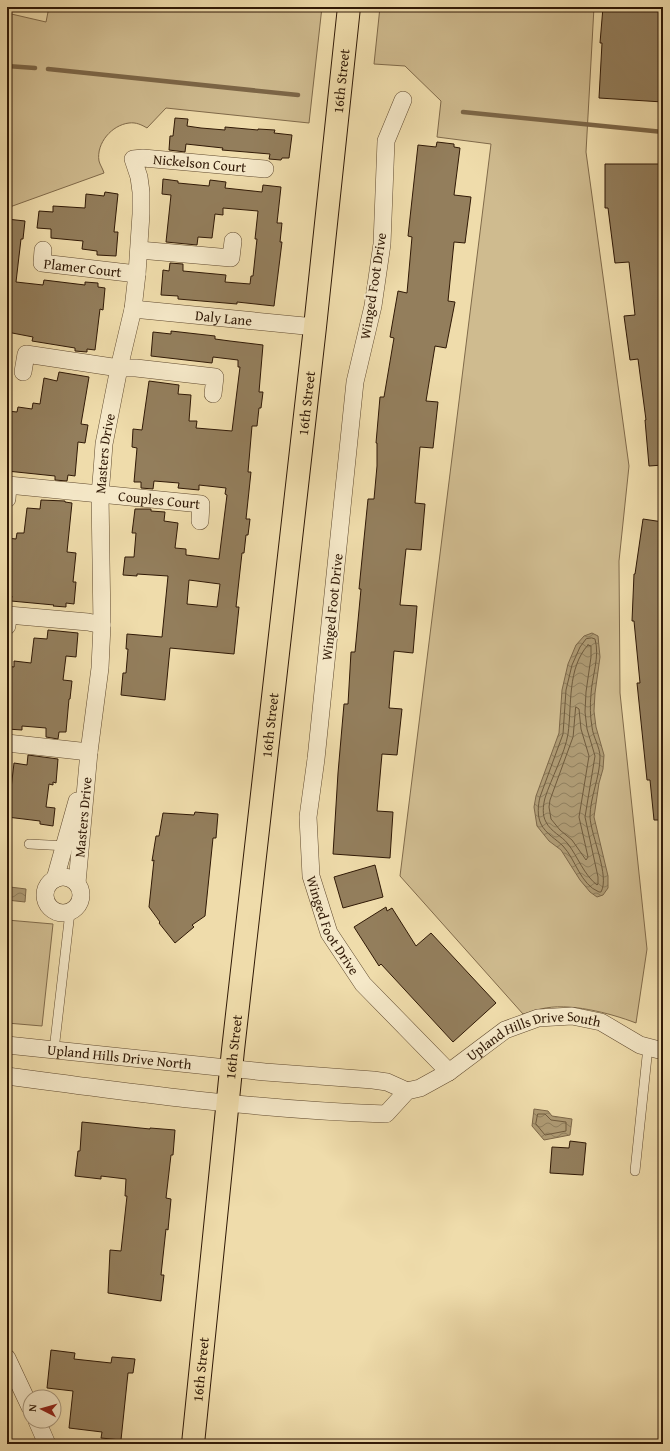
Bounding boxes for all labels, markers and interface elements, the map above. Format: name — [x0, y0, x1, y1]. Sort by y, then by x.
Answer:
street label: 16th Street — [328, 48, 355, 114]
street label: Nickelson Court — [152, 149, 247, 177]
street label: Winged Foot Drive — [355, 231, 391, 341]
street label: Plamer Court — [43, 253, 123, 282]
street label: Daly Lane — [194, 305, 253, 331]
street label: 16th Street — [293, 370, 320, 437]
street label: Masters Drive — [90, 411, 120, 495]
street label: Couples Court — [117, 486, 201, 514]
street label: Winged Foot Drive — [316, 552, 348, 662]
street label: 16th Street — [256, 692, 283, 758]
street label: Masters Drive — [69, 776, 97, 859]
street label: Winged Foot Drive — [302, 873, 364, 979]
street label: Upland Hills Drive South — [462, 1006, 603, 1066]
street label: 16th Street — [220, 1014, 247, 1080]
street label: Upland Hills Drive North — [46, 1039, 193, 1074]
street label: 16th Street — [187, 1336, 214, 1403]
north arrow — [22, 1389, 62, 1429]
text: N — [24, 1403, 40, 1412]

